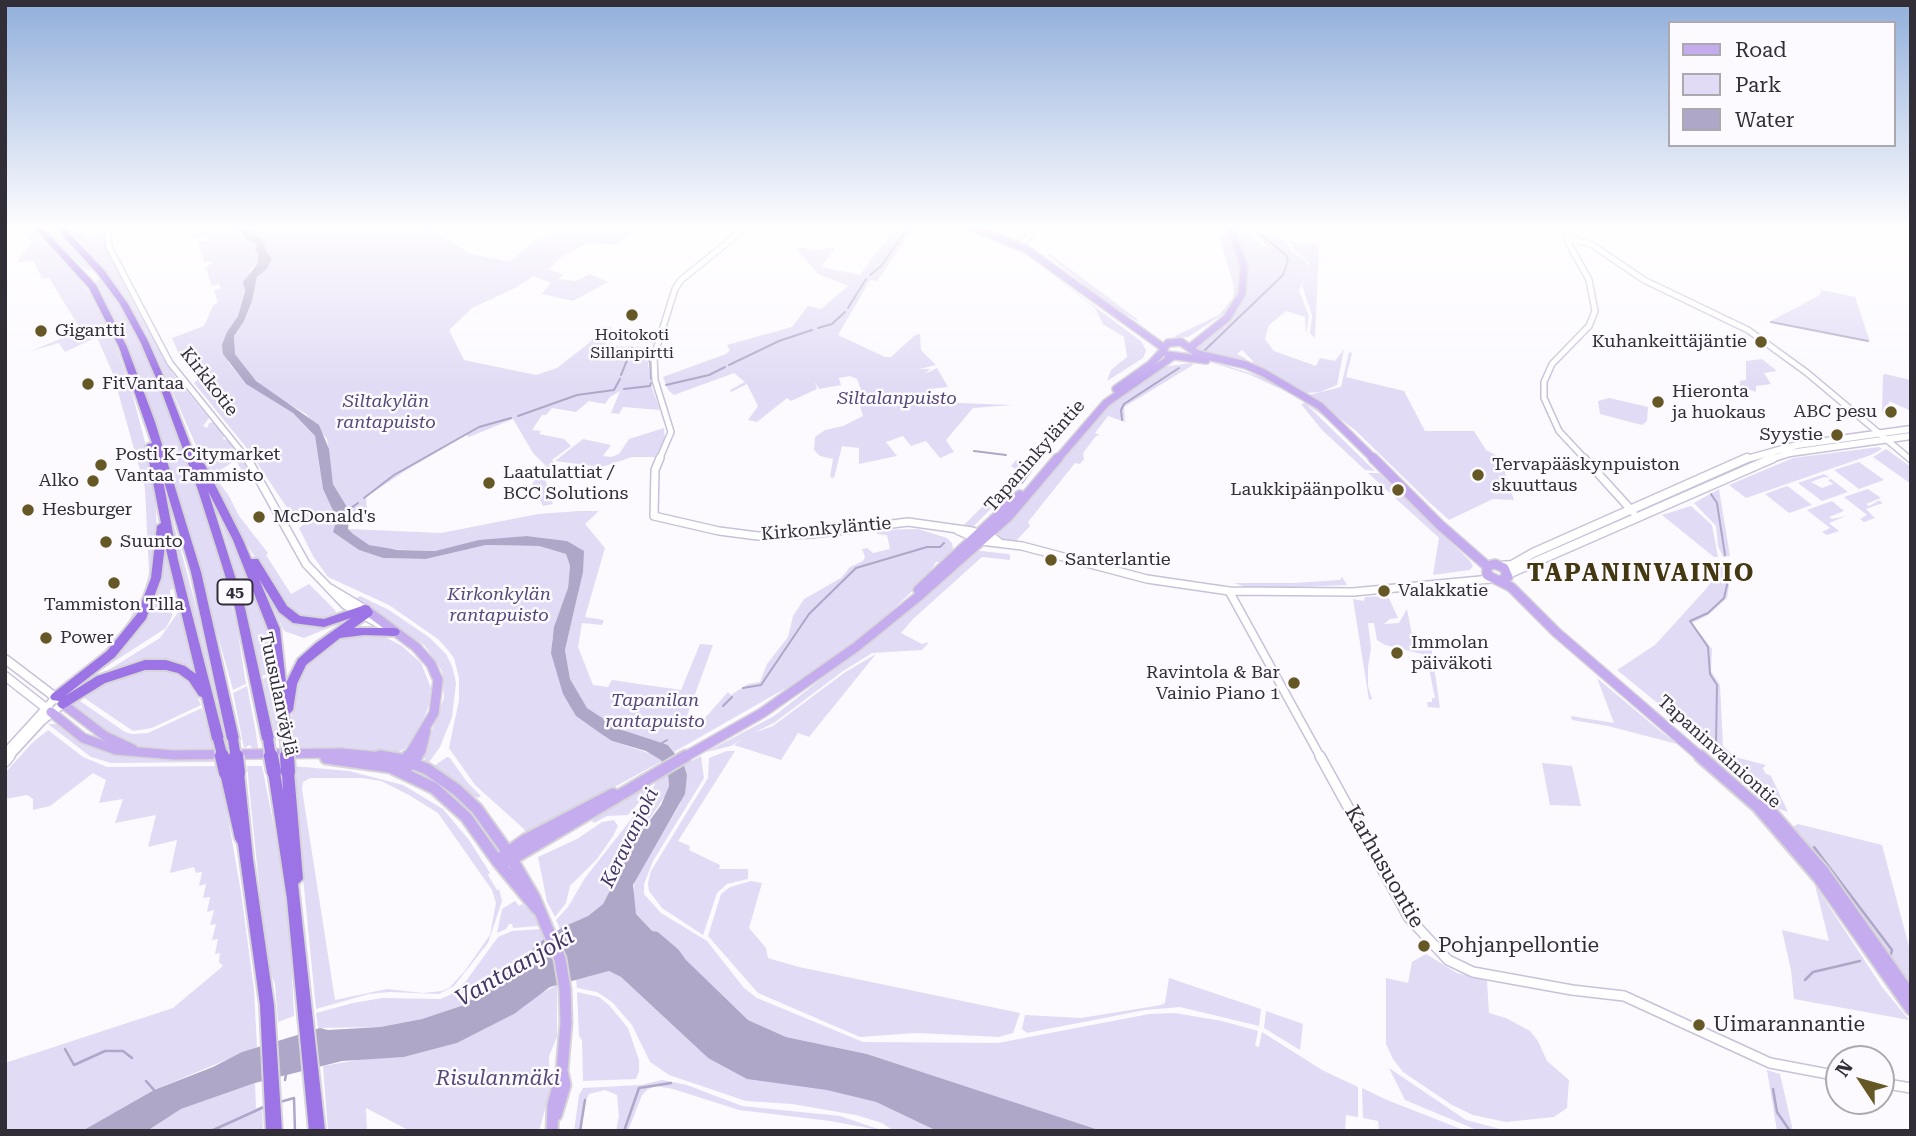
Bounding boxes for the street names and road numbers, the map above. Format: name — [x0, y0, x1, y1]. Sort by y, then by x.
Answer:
street label: Kirkkotie — [175, 343, 243, 421]
street label: Tapaninkyläntie — [980, 395, 1090, 517]
street label: Kirkonkyläntie — [760, 513, 892, 545]
road number: 45 — [218, 580, 252, 604]
street label: Tuusulanväylä — [254, 630, 302, 758]
street label: Tapaninvainiontie — [1653, 691, 1785, 813]
street label: Karhusuontie — [1339, 801, 1429, 933]

